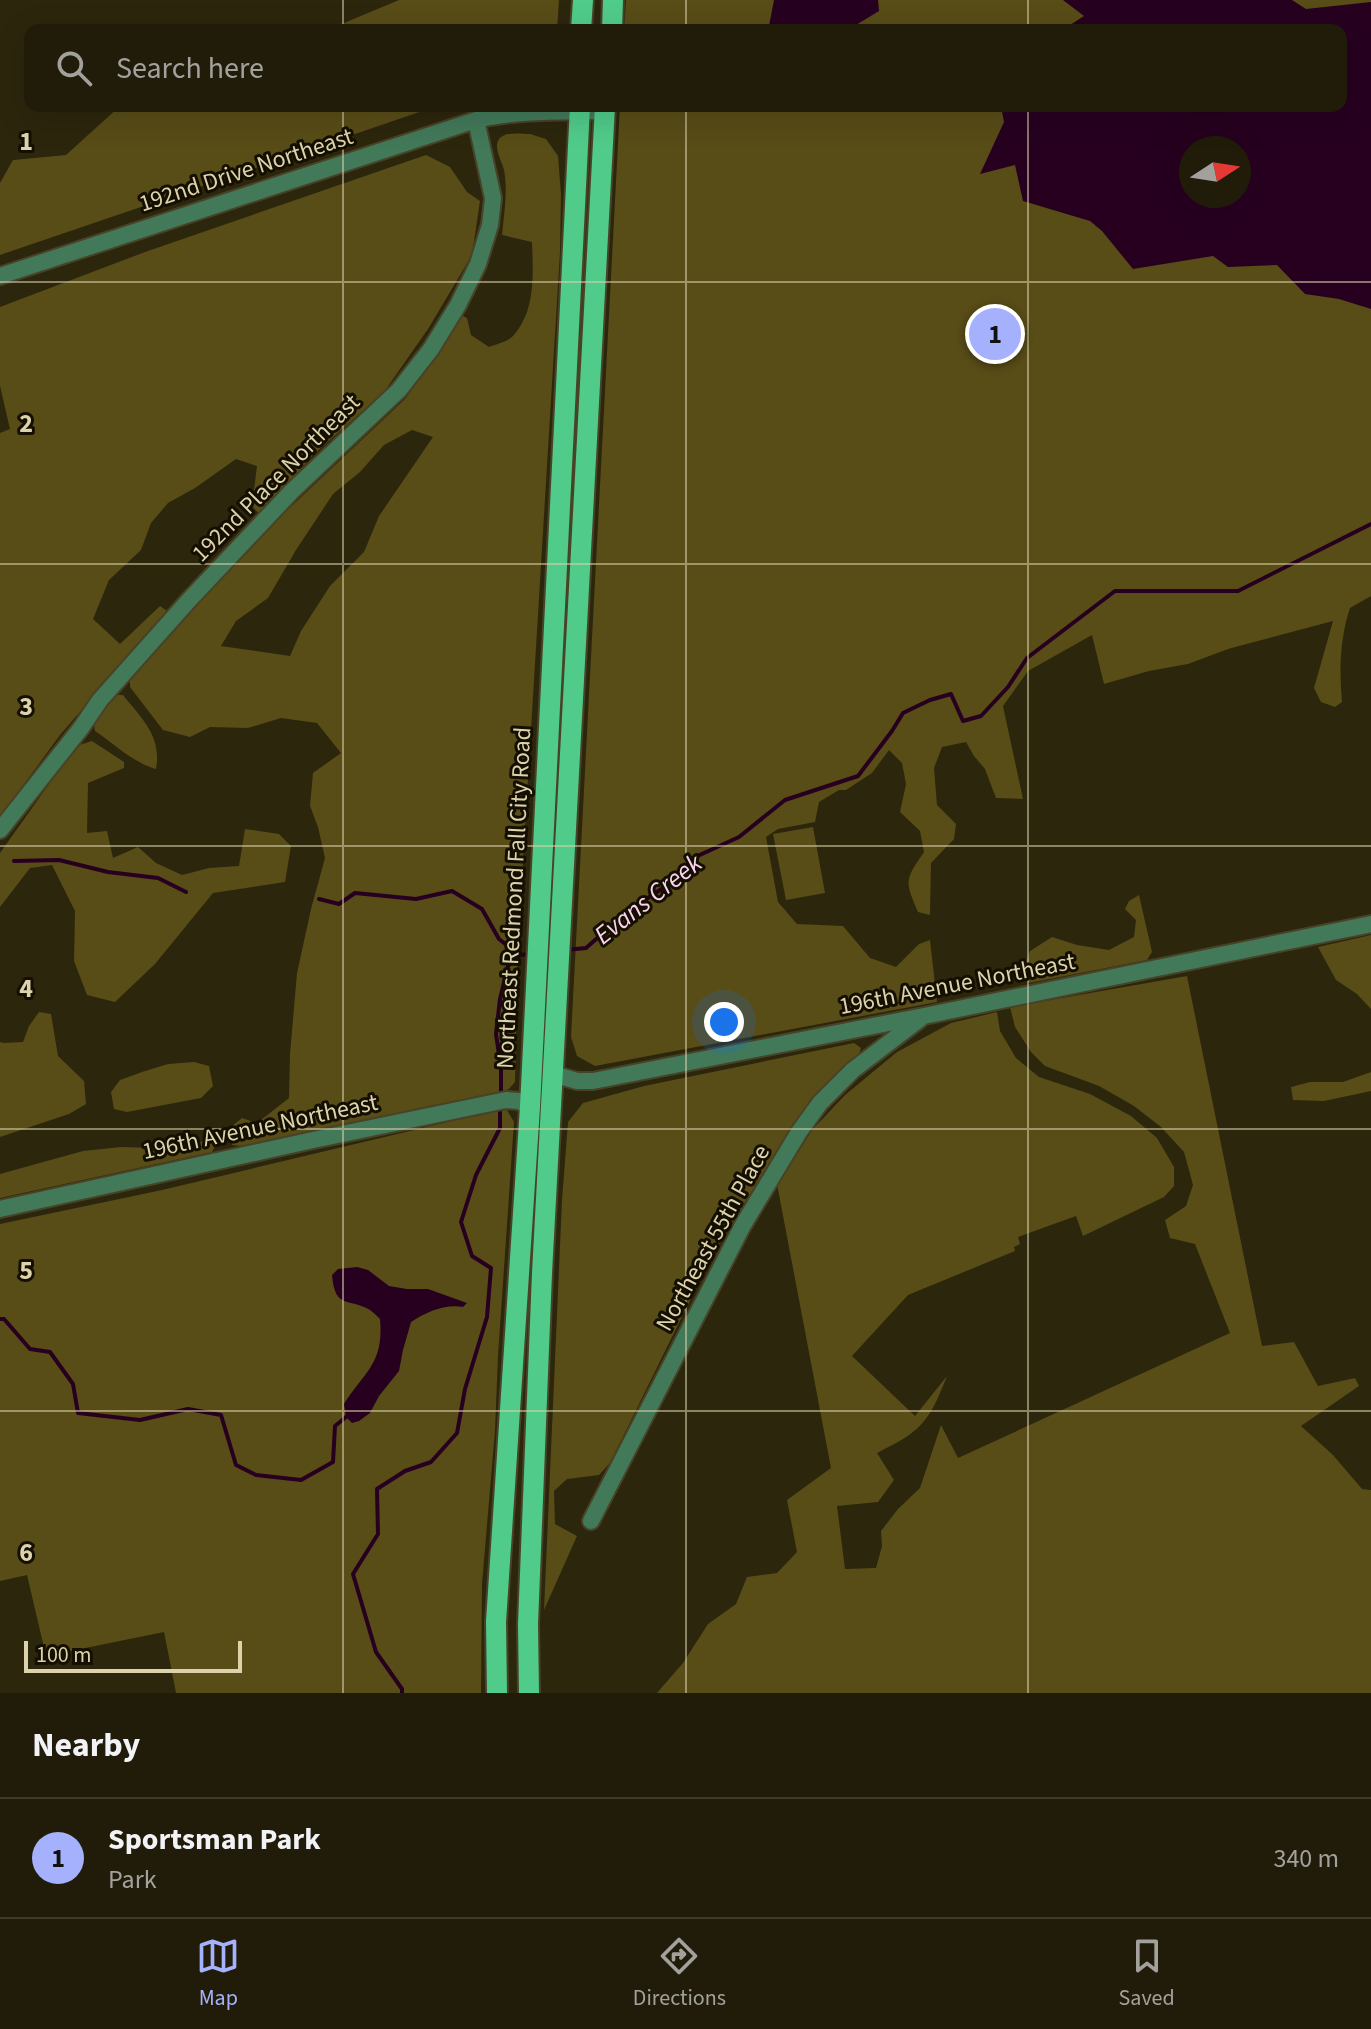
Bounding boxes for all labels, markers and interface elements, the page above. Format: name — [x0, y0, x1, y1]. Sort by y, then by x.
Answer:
search box — [24, 24, 1347, 112]
icon: search — [52, 46, 96, 90]
text: Search here — [116, 47, 264, 90]
street label: 192nd Drive Northeast — [134, 119, 358, 221]
text: 1 — [19, 123, 33, 160]
north arrow — [1179, 136, 1251, 208]
pin: 1 — [969, 304, 1021, 364]
street label: 192nd Place Northeast — [184, 386, 368, 570]
text: 2 — [19, 405, 33, 442]
text: 3 — [19, 688, 33, 725]
street label: Northeast Redmond Fall City Road — [488, 726, 540, 1070]
water label: Evans Creek — [586, 845, 710, 953]
street label: 196th Avenue Northeast — [836, 944, 1078, 1024]
text: 4 — [19, 970, 33, 1007]
your location — [704, 1002, 744, 1042]
street label: 196th Avenue Northeast — [139, 1085, 381, 1169]
street label: Northeast 55th Place — [647, 1138, 779, 1338]
text: 5 — [19, 1252, 33, 1289]
text: 6 — [19, 1534, 33, 1571]
scale bar — [24, 1637, 242, 1673]
text: 100 m — [36, 1639, 91, 1671]
text: Nearby — [32, 1721, 140, 1770]
text: Sportsman Park — [108, 1818, 321, 1861]
text: 1 — [51, 1840, 65, 1877]
text: 340 m — [1273, 1840, 1339, 1877]
text: Park — [108, 1861, 157, 1898]
tab: Map — [196, 1934, 240, 2014]
tab: Directions — [633, 1934, 726, 2014]
tab: Saved — [1119, 1934, 1175, 2014]

